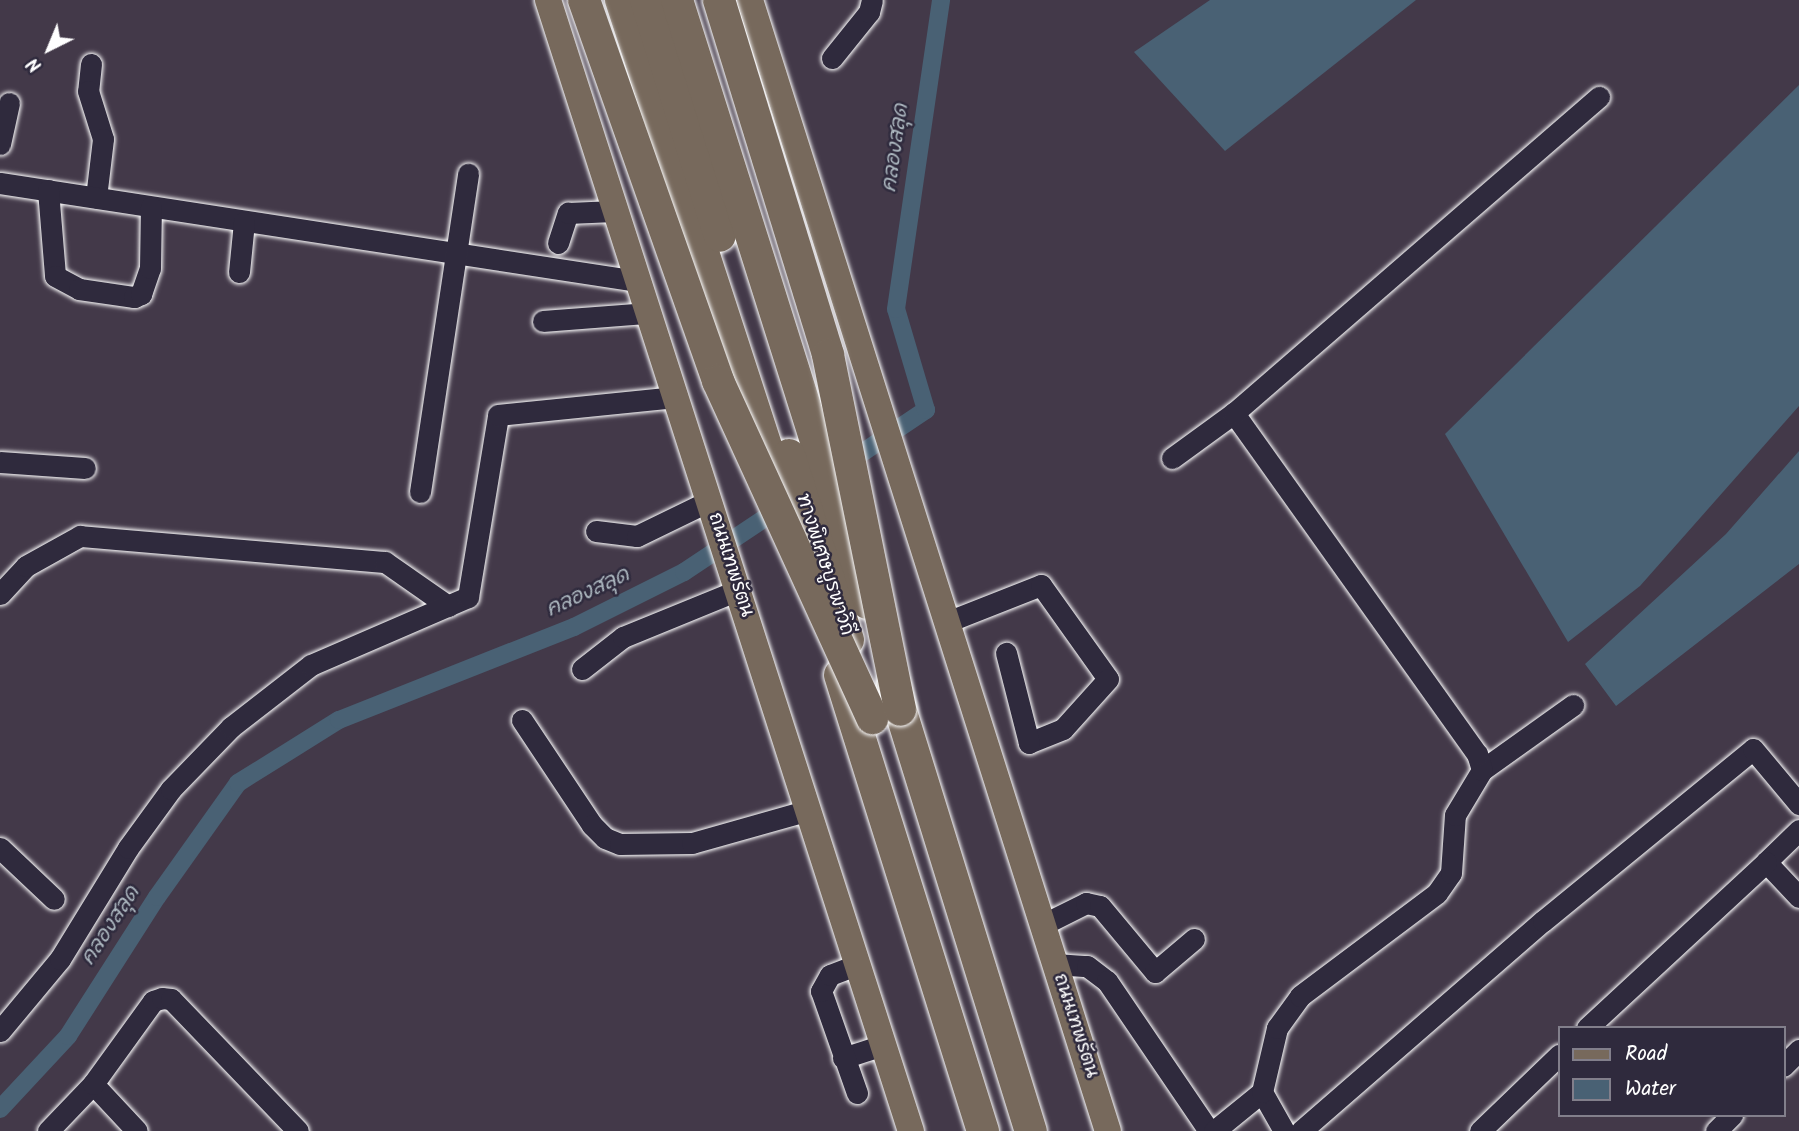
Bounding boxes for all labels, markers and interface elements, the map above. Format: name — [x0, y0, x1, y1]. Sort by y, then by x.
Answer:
north arrow — [14, 14, 84, 84]
text: N — [20, 49, 49, 79]
water label: คลองสลุด — [877, 102, 915, 194]
street label: ทางพิเศษบูรพาวิถี — [790, 491, 858, 639]
street label: ถนนเทพรัตน — [702, 510, 758, 620]
water label: คลองสลุด — [542, 563, 634, 623]
water label: คลองสลุด — [76, 882, 146, 970]
street label: ถนนเทพรัตน — [1047, 971, 1103, 1081]
legend — [1558, 1026, 1785, 1117]
text: Road — [1625, 1038, 1667, 1071]
text: Water — [1625, 1073, 1676, 1106]

